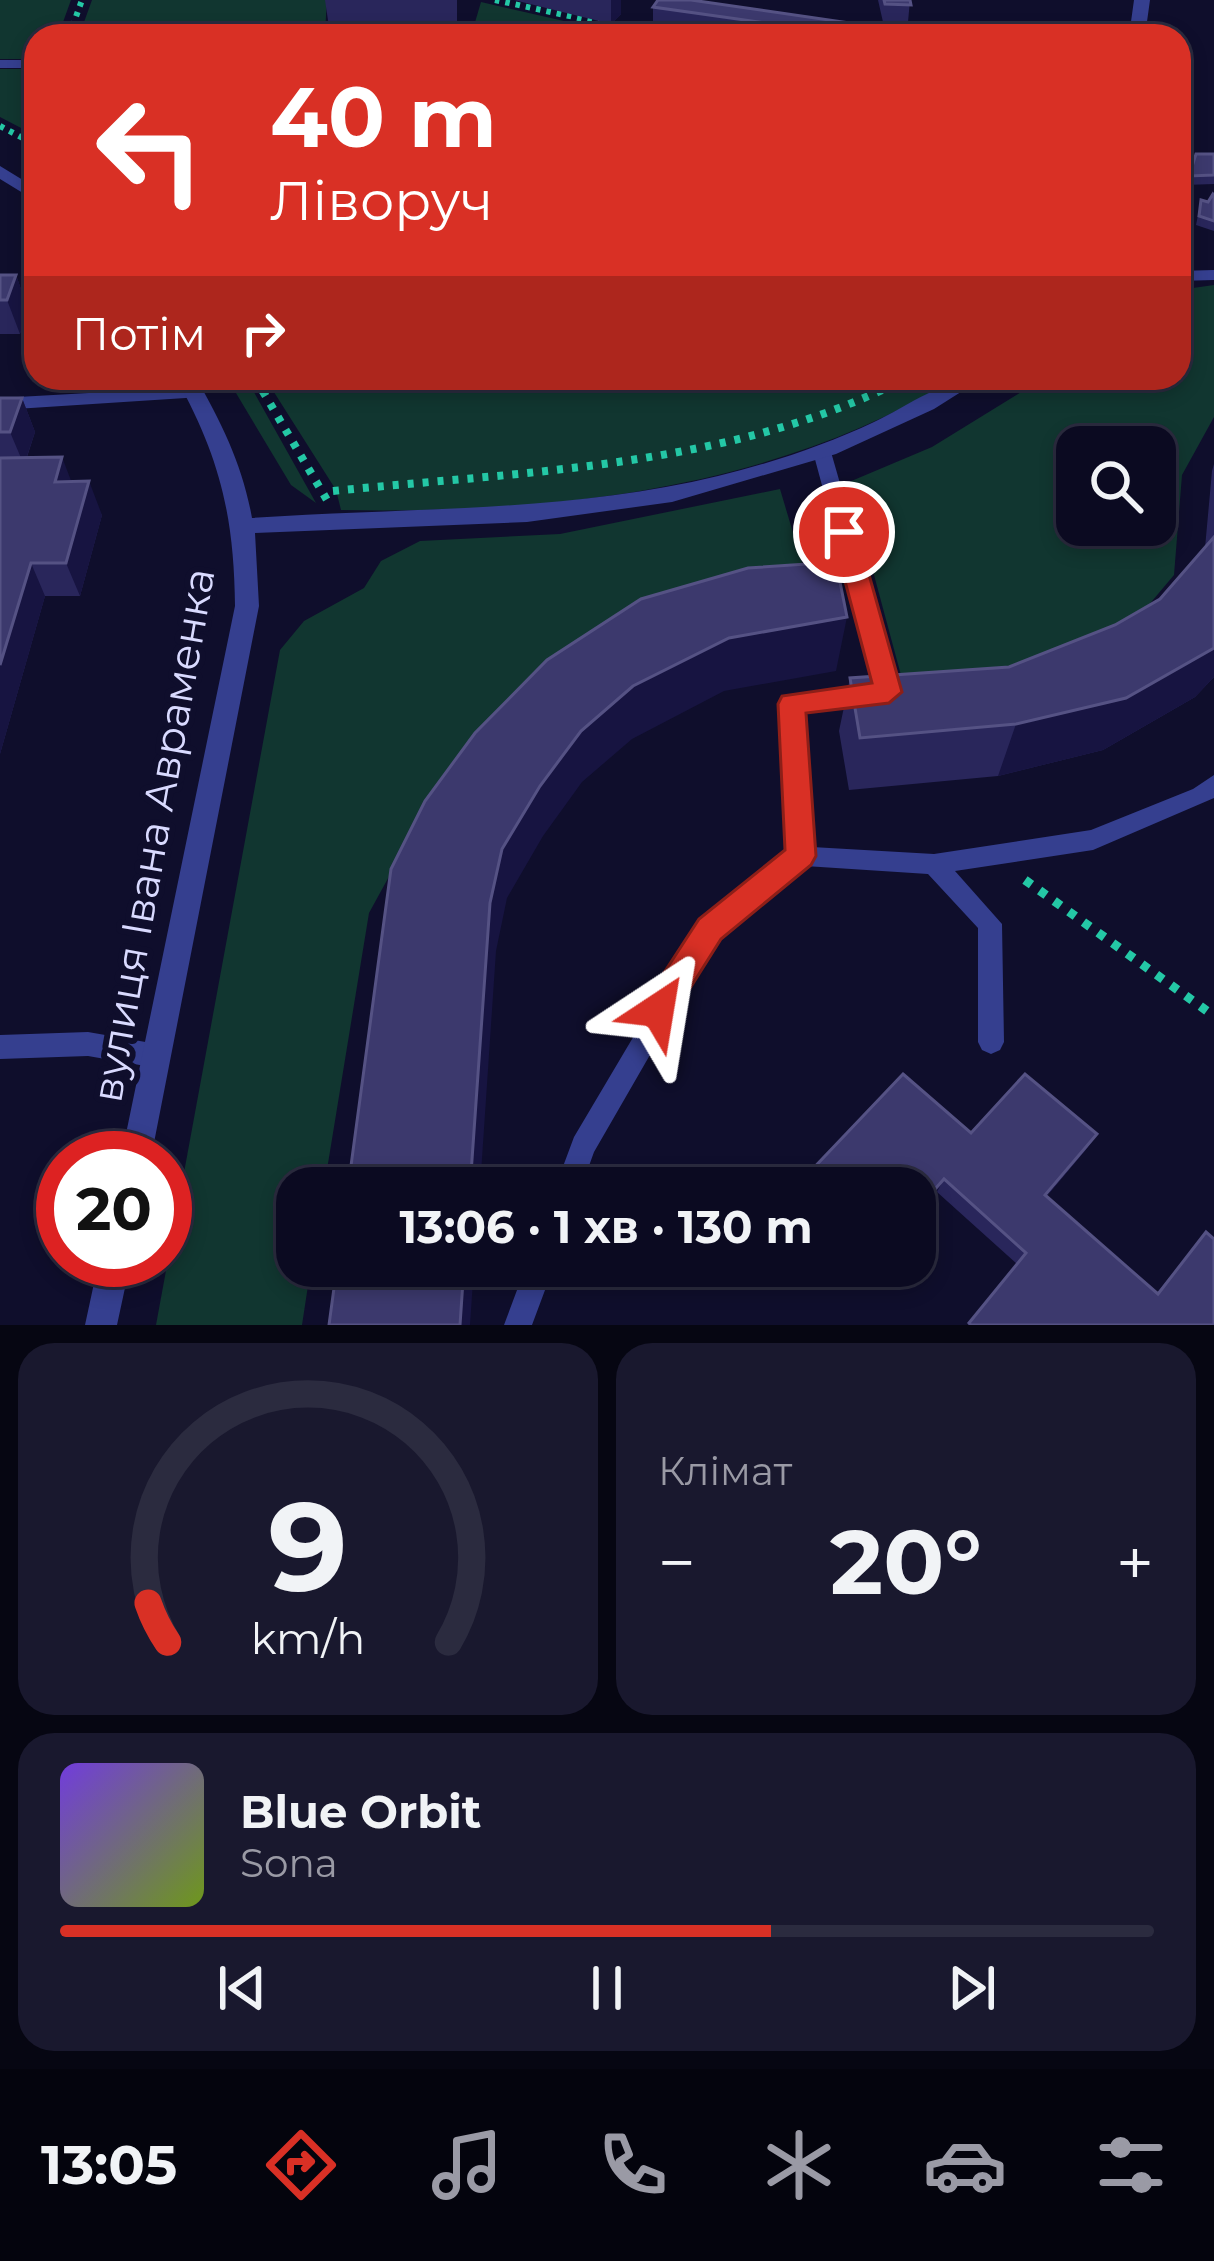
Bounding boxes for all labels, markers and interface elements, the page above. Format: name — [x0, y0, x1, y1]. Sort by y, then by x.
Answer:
text: 40 m — [270, 66, 497, 168]
icon: left — [72, 72, 228, 228]
text: Ліворуч — [270, 168, 493, 234]
icon: right — [230, 300, 296, 366]
text: Потім — [72, 306, 206, 361]
map controls — [1056, 426, 1176, 546]
button: search — [1056, 426, 1176, 546]
pin — [793, 481, 895, 583]
icon: arrive — [811, 499, 877, 565]
street label: вулиця Івана Авраменка — [80, 564, 226, 1106]
position arrow — [595, 947, 721, 1073]
speed limit sign: 20 — [36, 1131, 192, 1287]
text: 13:06 · 1 хв · 130 m — [399, 1199, 813, 1254]
text: Клімат — [658, 1447, 792, 1495]
text: 9 — [268, 1470, 348, 1622]
text: 20° — [830, 1507, 982, 1617]
text: − — [658, 1522, 696, 1603]
text: + — [1116, 1522, 1154, 1603]
text: km/h — [251, 1612, 365, 1665]
text: Blue Orbit — [240, 1784, 481, 1839]
text: Sona — [240, 1839, 338, 1887]
icon: previous — [209, 1955, 275, 2021]
icon: pause — [574, 1955, 640, 2021]
icon: next — [939, 1955, 1005, 2021]
icon: directions — [259, 2123, 343, 2207]
icon: music — [425, 2123, 509, 2207]
icon: phone — [591, 2123, 675, 2207]
icon: climate — [757, 2123, 841, 2207]
icon: car — [923, 2123, 1007, 2207]
icon: filters — [1089, 2123, 1173, 2207]
text: 13:05 — [41, 2132, 177, 2198]

